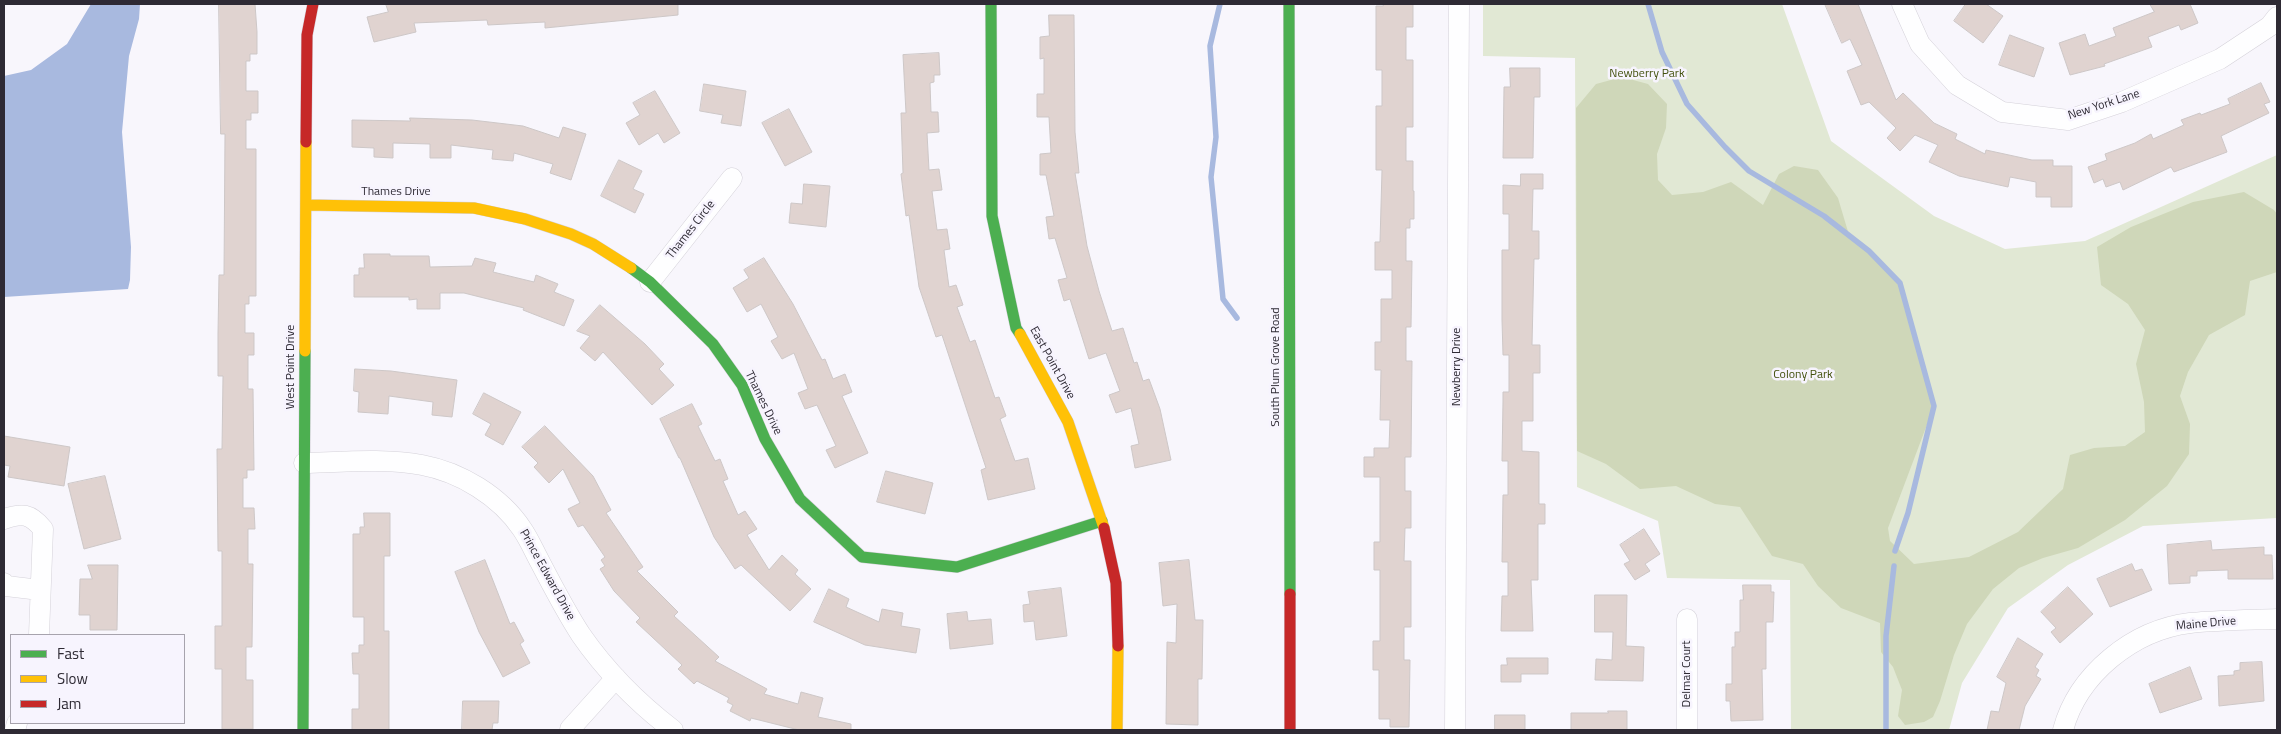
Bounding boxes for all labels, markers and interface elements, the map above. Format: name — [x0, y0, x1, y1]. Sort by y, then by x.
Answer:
park label: Newberry Park — [1609, 67, 1685, 81]
street label: New York Lane — [2066, 87, 2142, 123]
street label: Thames Drive — [361, 185, 431, 199]
street label: Thames Circle — [664, 198, 718, 262]
street label: South Plum Grove Road — [1269, 307, 1283, 427]
street label: East Point Drive — [1026, 324, 1078, 402]
street label: West Point Drive — [284, 325, 298, 409]
street label: Newberry Drive — [1450, 328, 1464, 406]
park label: Colony Park — [1773, 368, 1833, 382]
street label: Thames Drive — [741, 369, 785, 437]
street label: Prince Edward Drive — [516, 527, 578, 623]
street label: Maine Drive — [2175, 614, 2237, 634]
legend — [10, 634, 185, 724]
street label: Delmar Court — [1680, 641, 1694, 707]
text: Fast — [57, 642, 84, 665]
text: Slow — [57, 667, 88, 690]
text: Jam — [57, 692, 81, 715]

